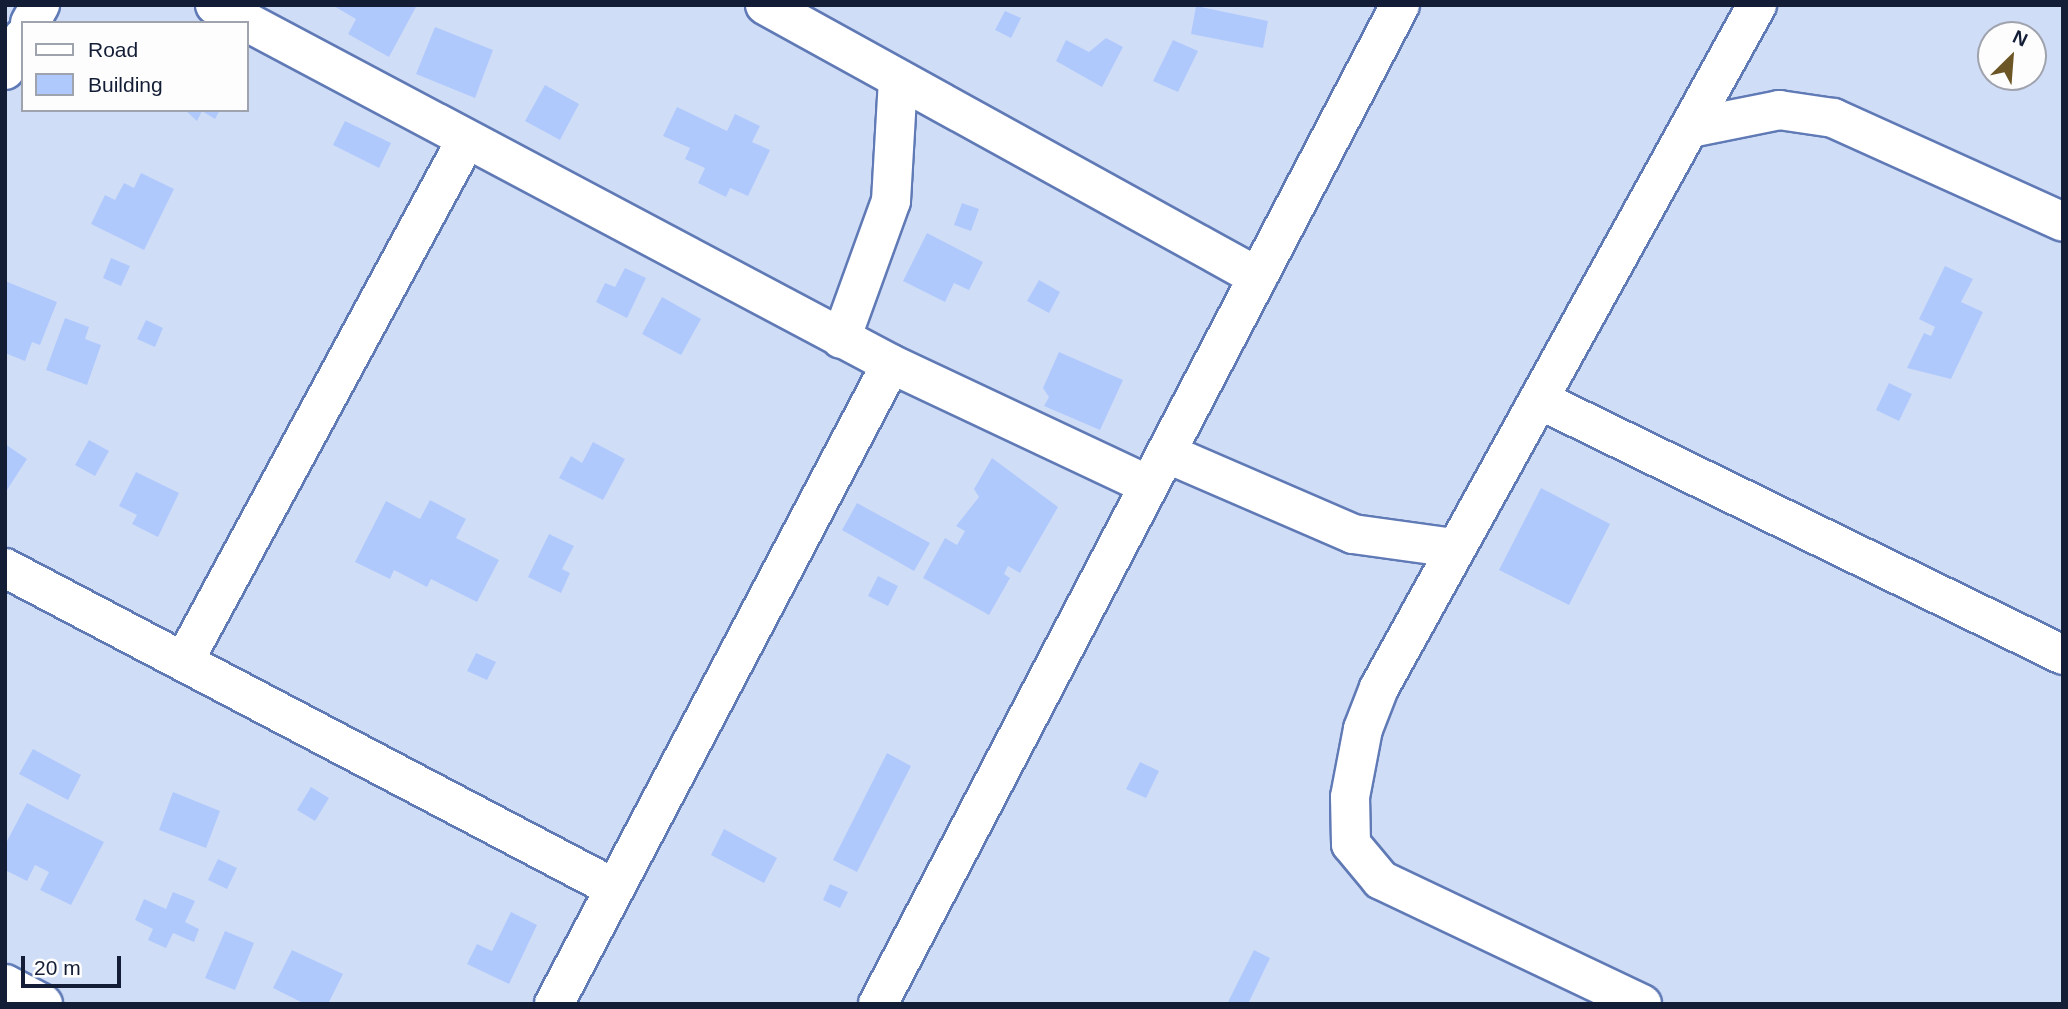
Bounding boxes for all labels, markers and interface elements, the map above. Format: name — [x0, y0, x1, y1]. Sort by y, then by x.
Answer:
legend — [21, 21, 248, 112]
north arrow — [1977, 21, 2047, 91]
text: N — [2010, 26, 2031, 51]
text: Road — [88, 38, 138, 61]
text: Building — [88, 73, 163, 96]
scale bar — [24, 942, 124, 986]
text: 20 m — [34, 956, 81, 979]

